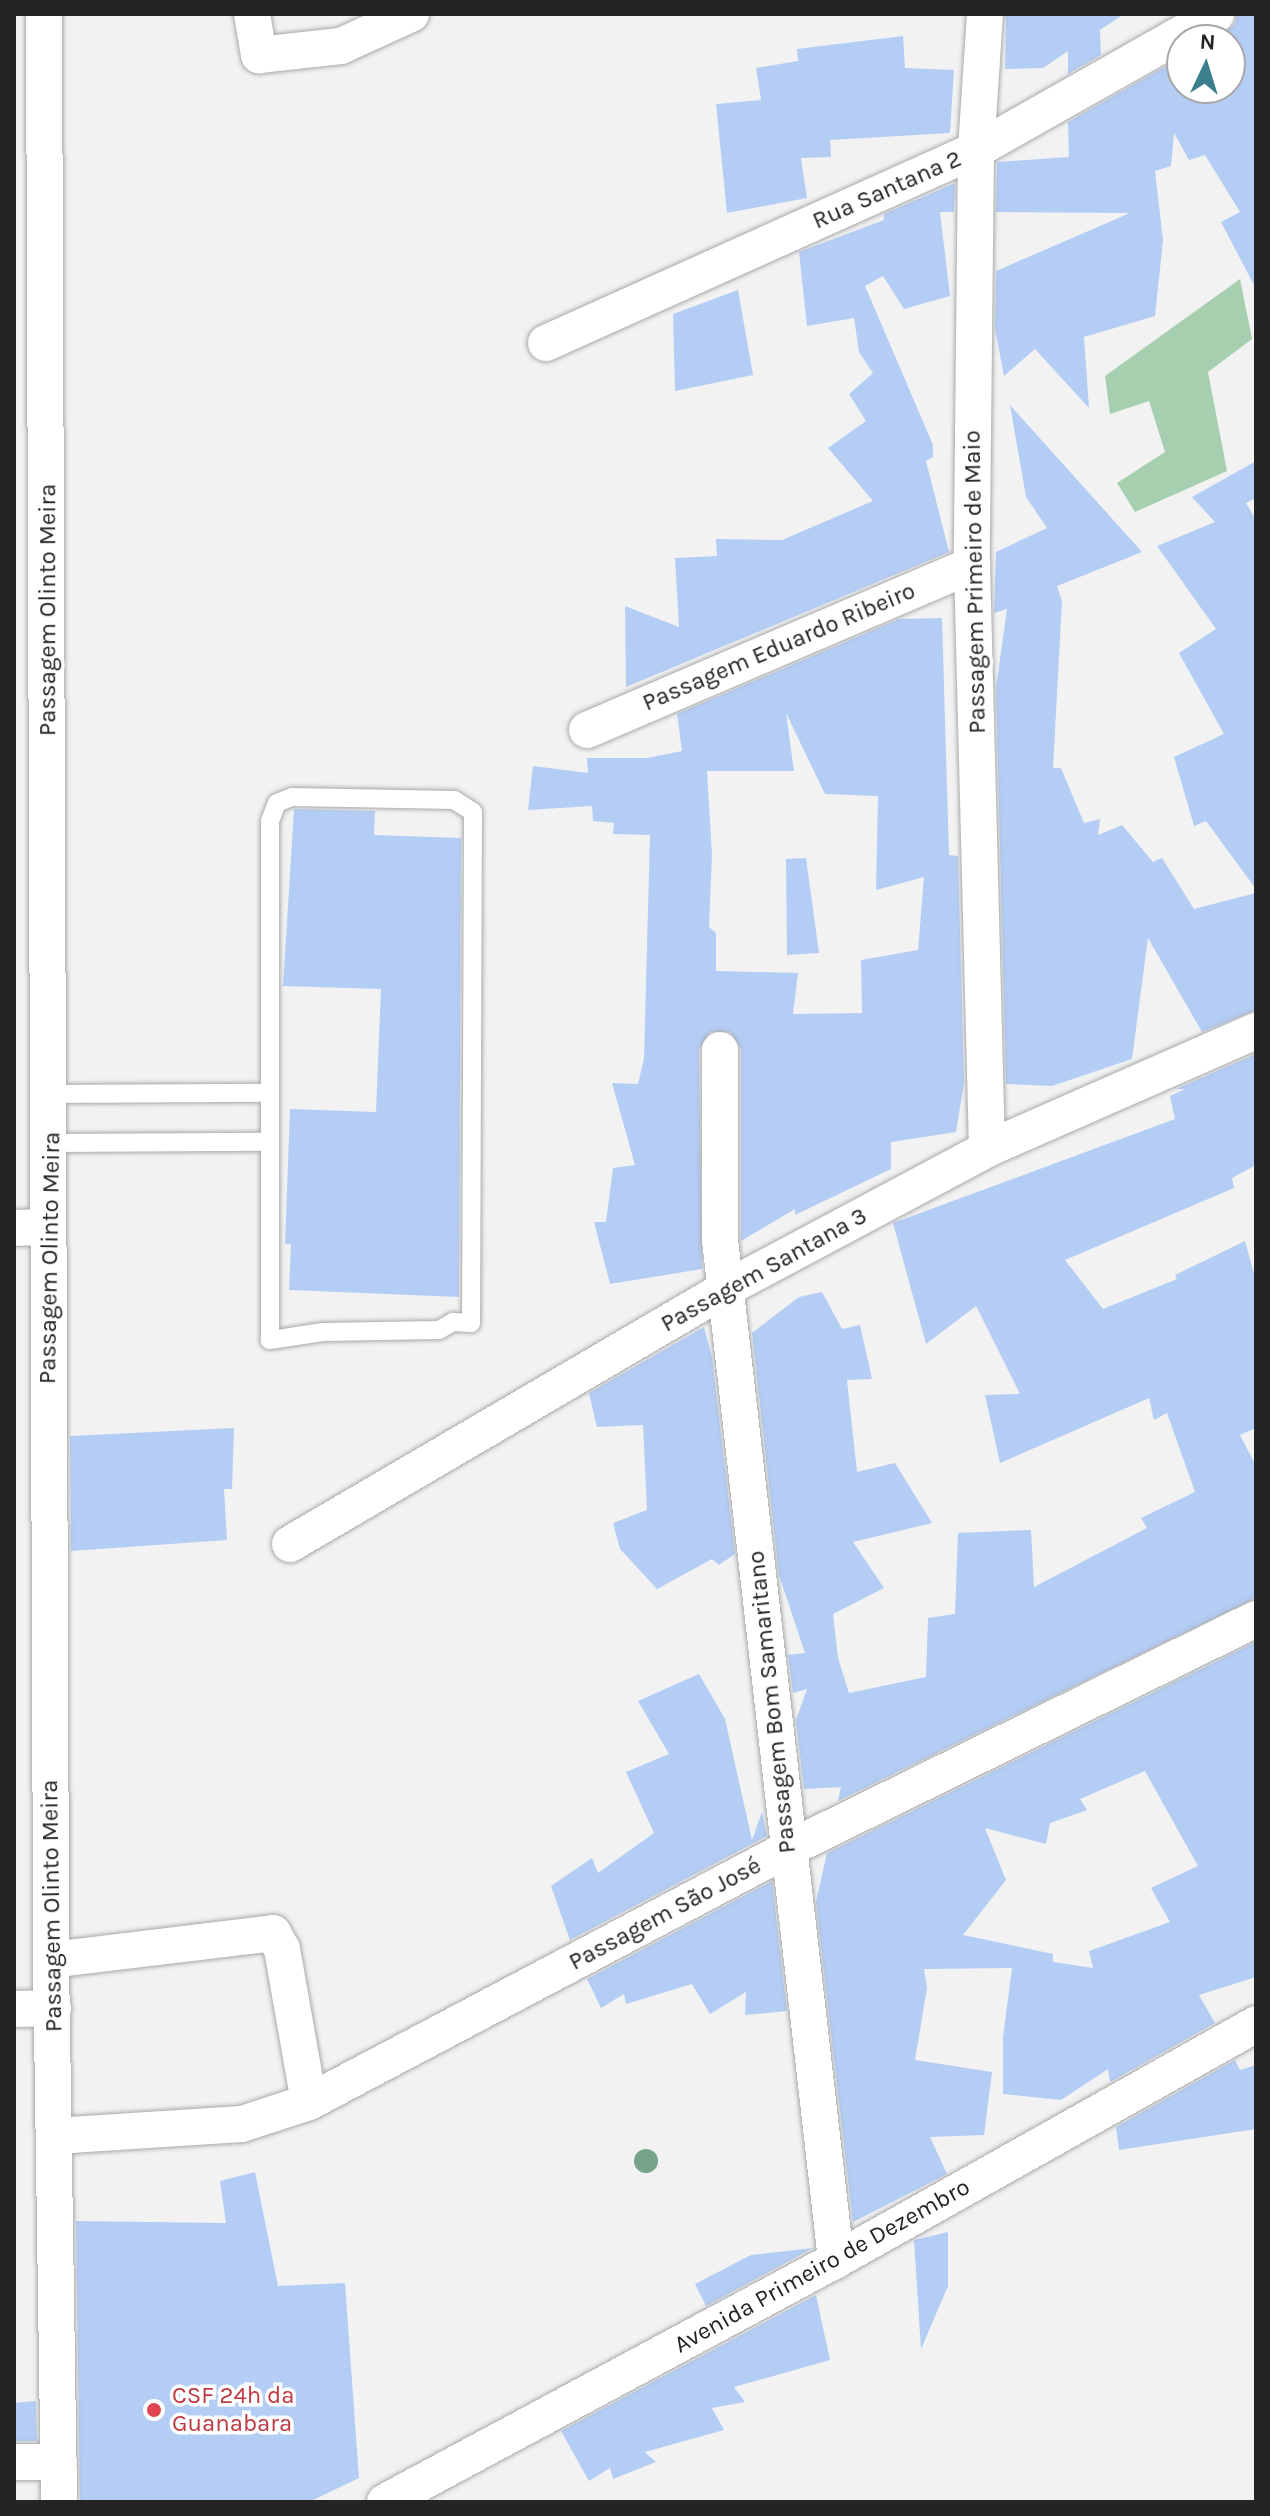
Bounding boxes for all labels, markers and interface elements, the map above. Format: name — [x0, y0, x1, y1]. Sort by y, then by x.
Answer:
north arrow — [1166, 24, 1246, 104]
text: N — [1199, 29, 1216, 56]
street label: Rua Santana 2 — [808, 144, 966, 236]
street label: Passagem Primeiro de Maio — [958, 430, 992, 734]
street label: Passagem Olinto Meira — [34, 484, 62, 736]
street label: Passagem Eduardo Ribeiro — [638, 576, 920, 718]
street label: Passagem Olinto Meira — [33, 1132, 67, 1384]
street label: Passagem Santana 3 — [656, 1201, 872, 1339]
street label: Passagem Bom Samaritano — [742, 1549, 802, 1855]
street label: Passagem Olinto Meira — [35, 1780, 69, 2032]
street label: Passagem São José — [564, 1851, 766, 1977]
street label: Avenida Primeiro de Dezembro — [669, 2173, 975, 2359]
place label: CSF 24h da Guanabara — [172, 2382, 294, 2438]
marker: CSF 24h da Guanabara — [143, 2399, 165, 2421]

